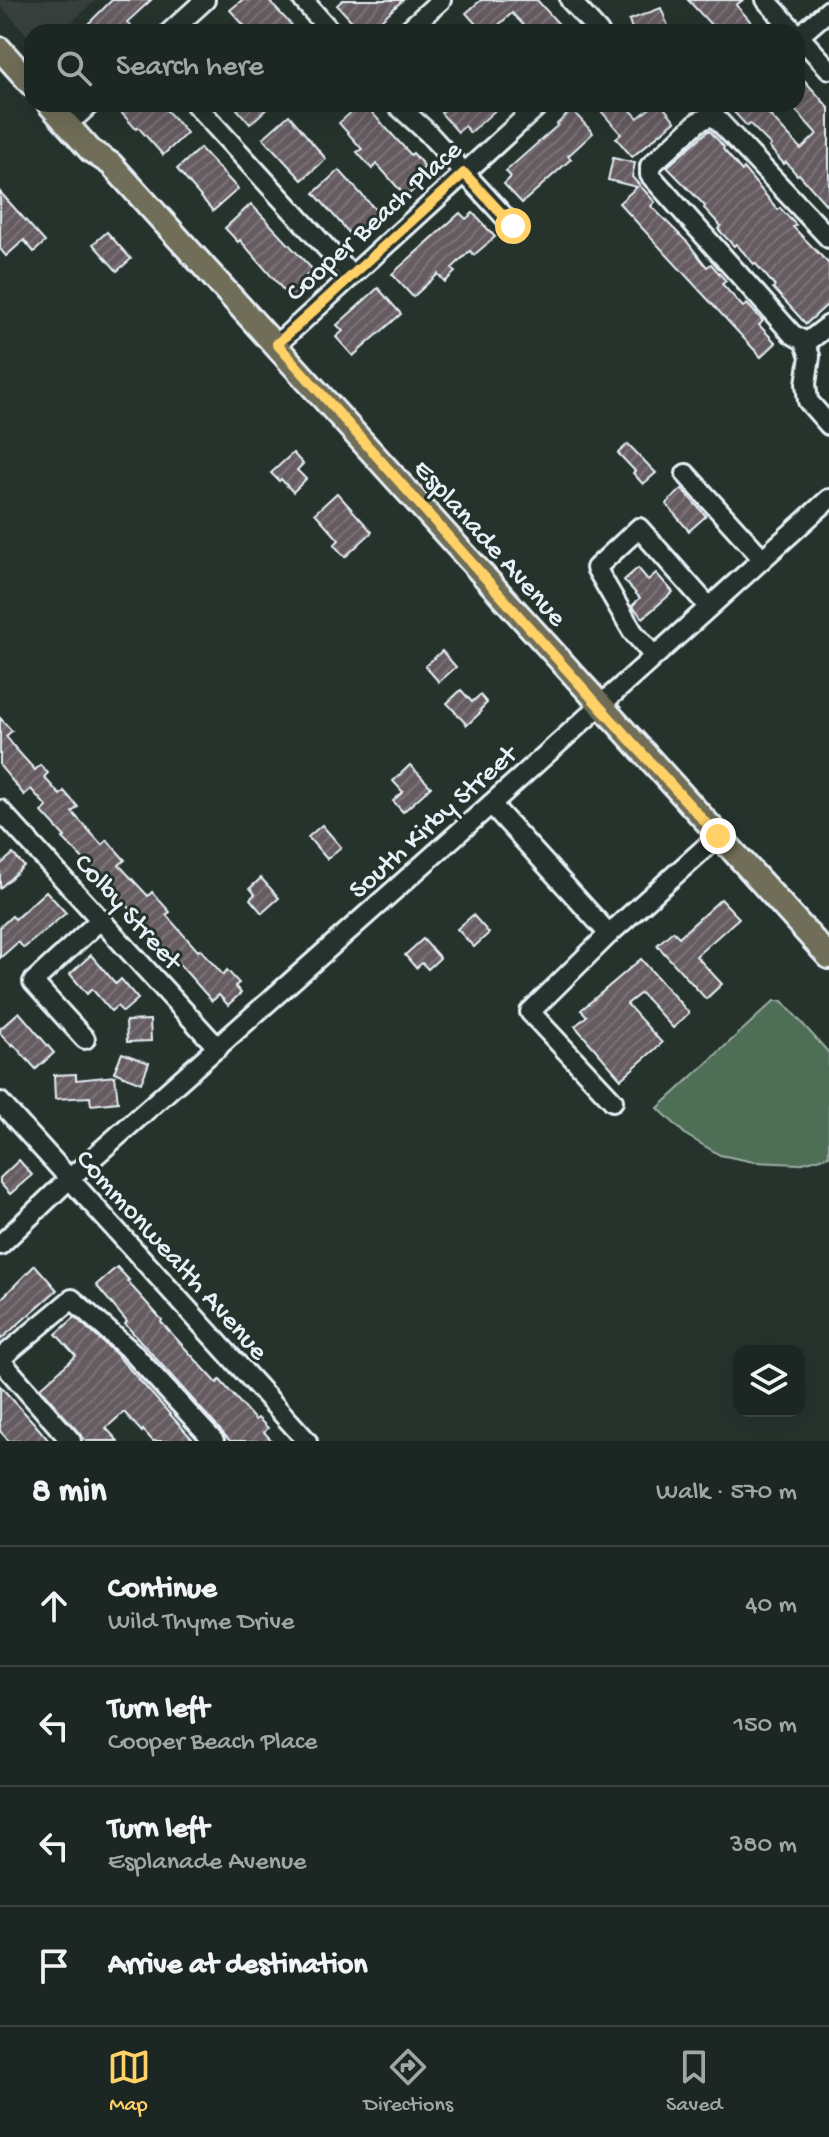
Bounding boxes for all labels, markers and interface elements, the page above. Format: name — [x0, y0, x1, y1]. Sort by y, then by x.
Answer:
search box — [24, 24, 805, 112]
icon: search — [52, 46, 96, 90]
text: Search here — [116, 51, 264, 86]
street label: Cooper Beach Place — [280, 134, 470, 310]
route start — [495, 208, 531, 244]
street label: Esplanade Avenue — [405, 454, 573, 635]
street label: South Kirby Street — [343, 737, 527, 908]
route end — [700, 818, 736, 854]
street label: Colby Street — [66, 848, 189, 980]
street label: Commonwealth Avenue — [67, 1144, 274, 1369]
map controls — [733, 1345, 805, 1417]
button: layers — [733, 1345, 805, 1417]
text: 8 min — [32, 1473, 106, 1513]
text: Walk · 570 m — [656, 1478, 797, 1509]
text: Continue — [108, 1573, 217, 1608]
icon: ahead — [32, 1584, 76, 1628]
text: 40 m — [745, 1591, 797, 1622]
text: Wild Thyme Drive — [108, 1608, 294, 1639]
text: Turn left — [108, 1693, 209, 1728]
icon: left — [32, 1704, 76, 1748]
text: 150 m — [733, 1711, 797, 1742]
text: Cooper Beach Place — [108, 1728, 318, 1759]
text: Turn left — [108, 1813, 209, 1848]
icon: left — [32, 1824, 76, 1868]
text: 380 m — [730, 1831, 797, 1862]
text: Esplanade Avenue — [108, 1848, 307, 1879]
icon: arrive — [32, 1944, 76, 1988]
text: Arrive at destination — [108, 1949, 368, 1984]
tab: Map — [107, 2045, 151, 2119]
tab: Directions — [364, 2045, 453, 2119]
tab: Saved — [666, 2045, 722, 2119]

